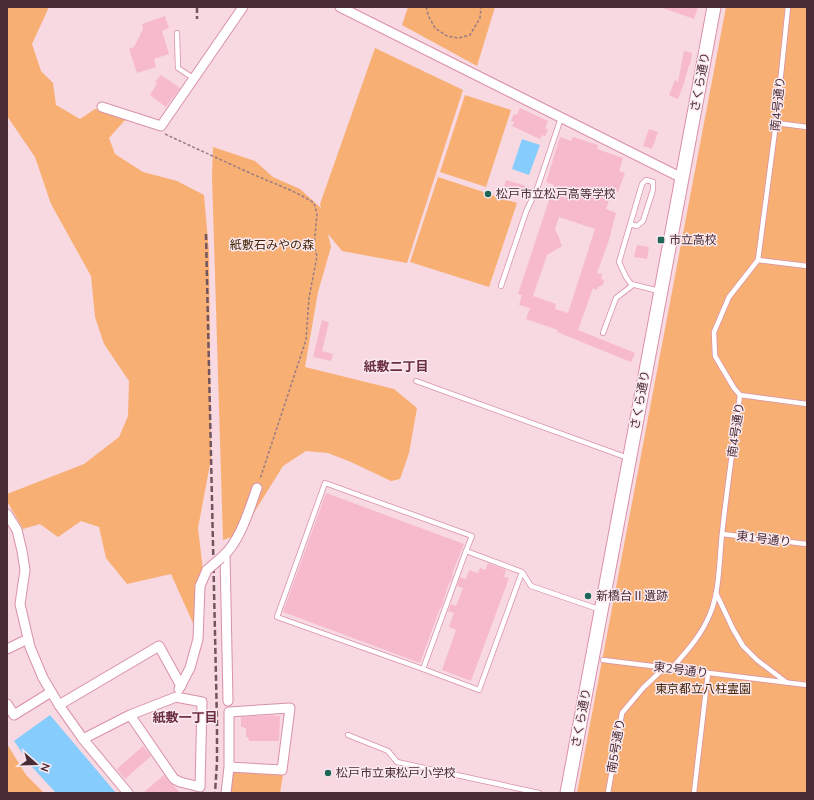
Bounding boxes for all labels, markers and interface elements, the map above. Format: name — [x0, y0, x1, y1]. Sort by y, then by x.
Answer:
street label: さくら通り — [686, 51, 714, 113]
street label: 南4号通り — [767, 76, 789, 132]
place label: 松戸市立松戸高等学校 — [496, 186, 616, 202]
marker: 松戸市立松戸高等学校 — [483, 189, 493, 199]
place label: 市立高校 — [669, 232, 717, 248]
marker: 市立高校 — [656, 235, 666, 245]
park label: 紙敷石みやの森 — [230, 237, 314, 253]
district label: 紙敷二丁目 — [363, 358, 429, 376]
street label: さくら通り — [626, 369, 654, 431]
street label: 南4号通り — [724, 402, 748, 458]
street label: 東1号通り — [736, 528, 792, 550]
place label: 新橋台Ⅱ遺跡 — [596, 588, 668, 604]
marker: 新橋台Ⅱ遺跡 — [583, 591, 593, 601]
street label: 東2号通り — [653, 659, 709, 681]
park label: 東京都立八柱霊園 — [655, 681, 751, 697]
street label: さくら通り — [567, 687, 595, 749]
district label: 紙敷一丁目 — [152, 709, 218, 727]
street label: 南5号通り — [603, 717, 629, 775]
north arrow — [16, 744, 56, 784]
text: N — [36, 761, 53, 774]
place label: 松戸市立東松戸小学校 — [336, 765, 456, 781]
marker: 松戸市立東松戸小学校 — [323, 768, 333, 778]

